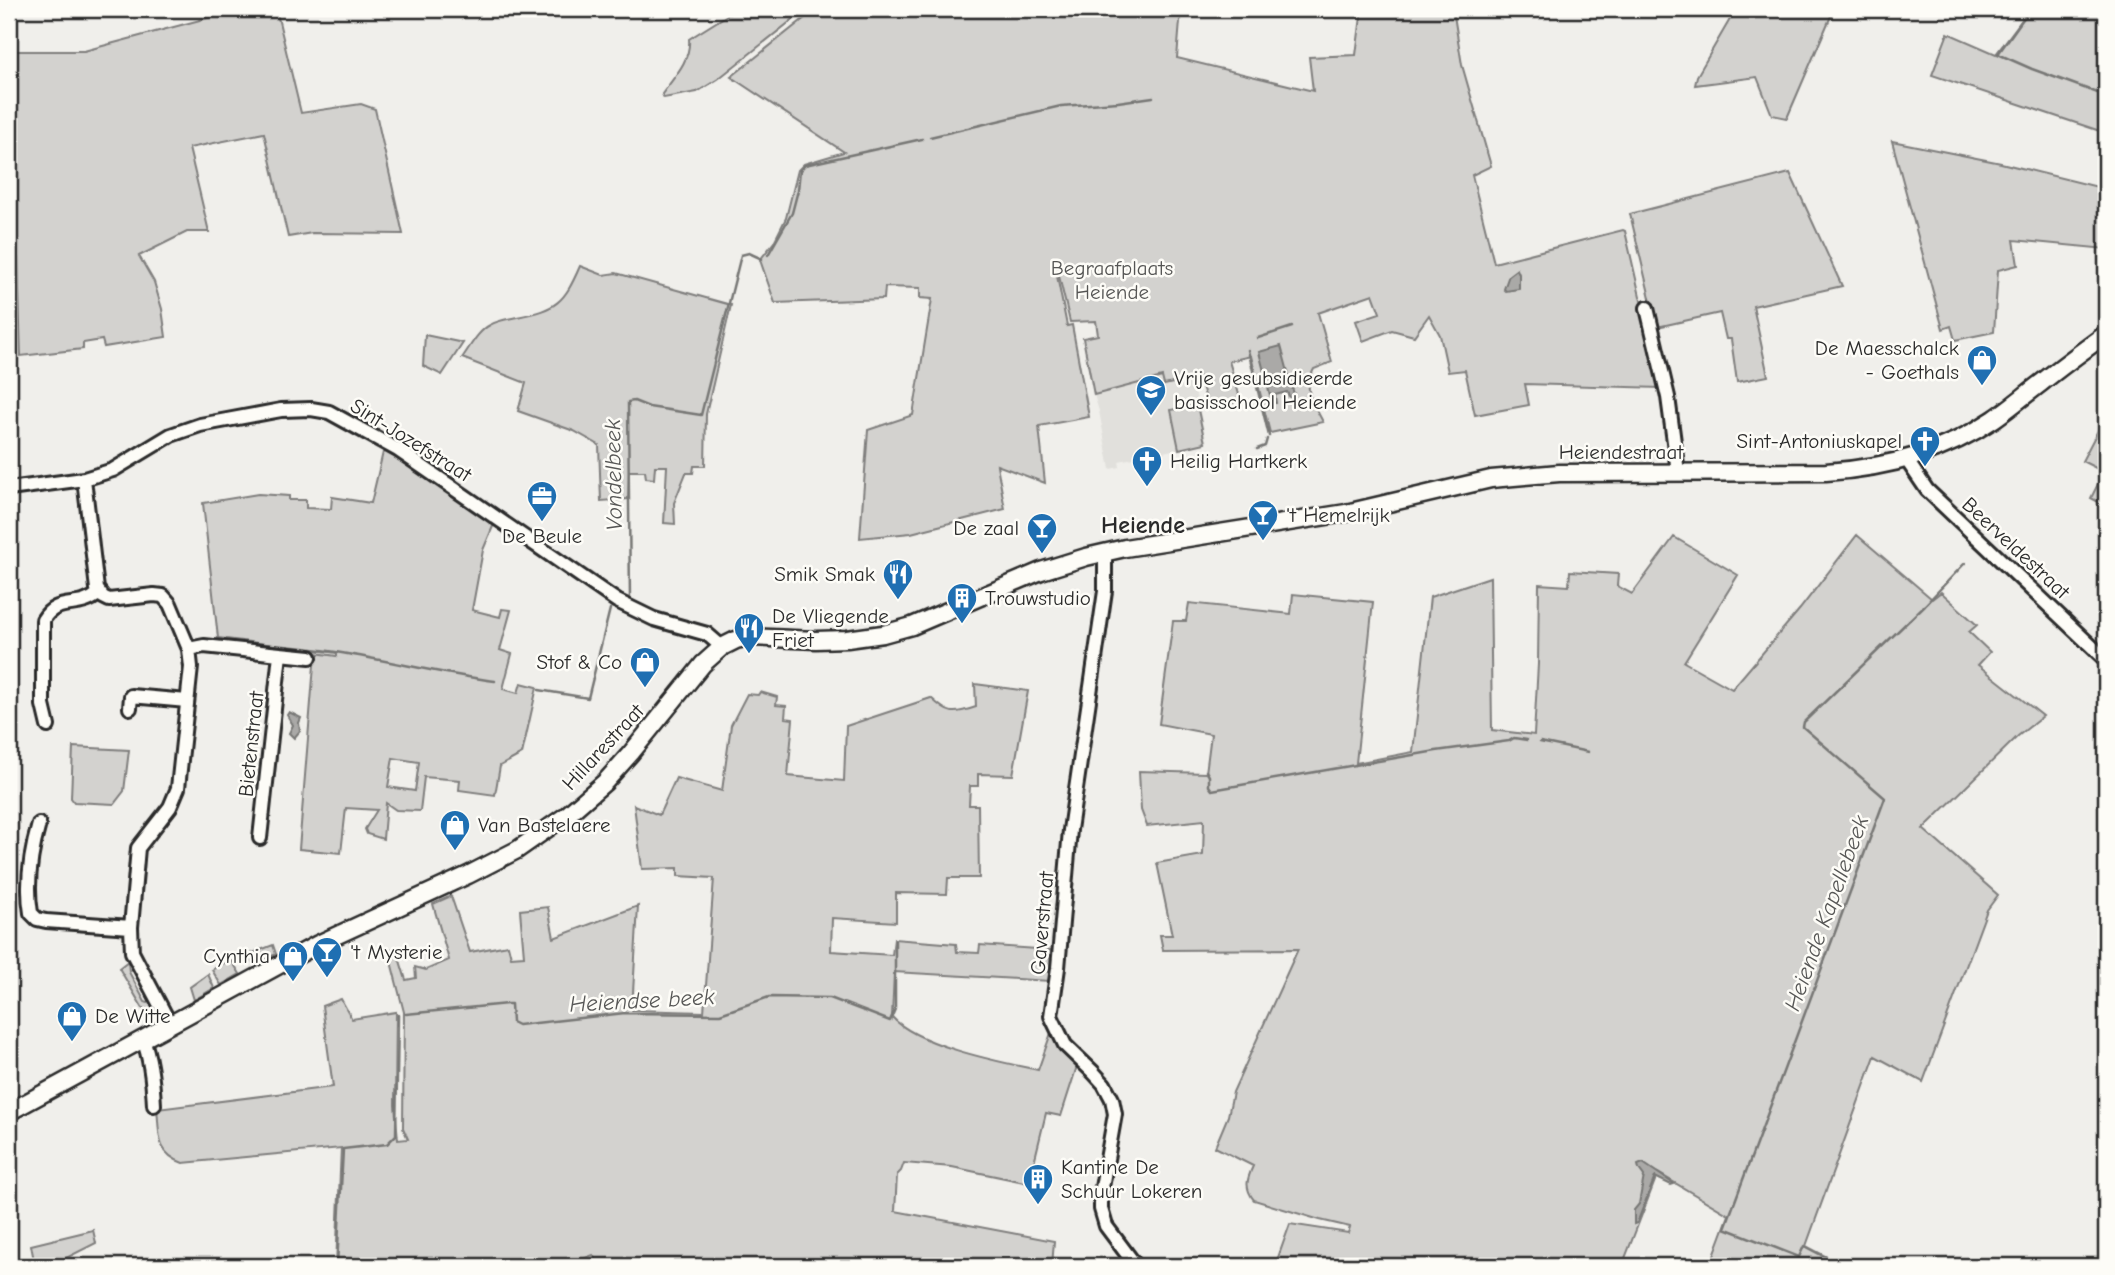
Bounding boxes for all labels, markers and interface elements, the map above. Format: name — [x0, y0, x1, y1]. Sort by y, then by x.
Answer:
park label: Begraafplaats Heiende — [1051, 256, 1173, 304]
place label: De Maesschalck - Goethals — [1815, 336, 1959, 384]
shop icon: De Maesschalck - Goethals — [1965, 343, 1999, 387]
place label: Vrije gesubsidieerde basisschool Heiende — [1174, 366, 1356, 414]
school or university icon: Vrije gesubsidieerde basisschool Heiende — [1134, 373, 1168, 417]
street label: Sint-Jozefstraat — [346, 393, 477, 487]
water label: Vondelbeek — [599, 418, 628, 531]
church icon: Sint-Antoniuskapel — [1908, 424, 1942, 468]
place label: Sint-Antoniuskapel — [1737, 429, 1902, 453]
street label: Heiendestraat — [1559, 440, 1684, 464]
church icon: Heilig Hartkerk — [1130, 444, 1164, 488]
place label: Heilig Hartkerk — [1170, 449, 1307, 473]
office icon: De Beule — [525, 479, 559, 523]
street label: Beerveldestraat — [1957, 492, 2075, 604]
bar icon: 't Hemelrijk — [1246, 498, 1280, 542]
place label: 't Hemelrijk — [1286, 503, 1390, 527]
bar icon: De zaal — [1025, 511, 1059, 555]
district label: Heiende — [1101, 511, 1185, 539]
place label: De zaal — [953, 516, 1019, 540]
place label: De Beule — [502, 524, 582, 548]
restaurant icon: Smik Smak — [881, 557, 915, 601]
place label: Smik Smak — [774, 562, 875, 586]
building icon: Trouwstudio — [945, 581, 979, 625]
place label: Trouwstudio — [985, 586, 1091, 610]
place label: De Vliegende Friet — [772, 604, 889, 652]
restaurant icon: De Vliegende Friet — [732, 611, 766, 655]
shop icon: Stof & Co — [628, 645, 662, 689]
place label: Stof & Co — [537, 650, 622, 674]
street label: Bietenstraat — [234, 689, 269, 798]
street label: Hillarestraat — [557, 698, 650, 795]
shop icon: Van Bastelaere — [438, 808, 472, 852]
water label: Heiende Kapellebeek — [1779, 811, 1875, 1015]
place label: Van Bastelaere — [478, 813, 610, 837]
street label: Gaverstraat — [1026, 869, 1059, 976]
bar icon: 't Mysterie — [310, 935, 344, 979]
shop icon: Cynthia — [276, 939, 310, 983]
place label: 't Mysterie — [350, 940, 442, 964]
place label: Cynthia — [203, 944, 270, 968]
water label: Heiendse beek — [569, 983, 716, 1018]
shop icon: De Witte — [55, 999, 89, 1043]
place label: De Witte — [95, 1004, 171, 1028]
place label: Kantine De Schuur Lokeren — [1061, 1155, 1202, 1203]
building icon: Kantine De Schuur Lokeren — [1021, 1162, 1055, 1206]

